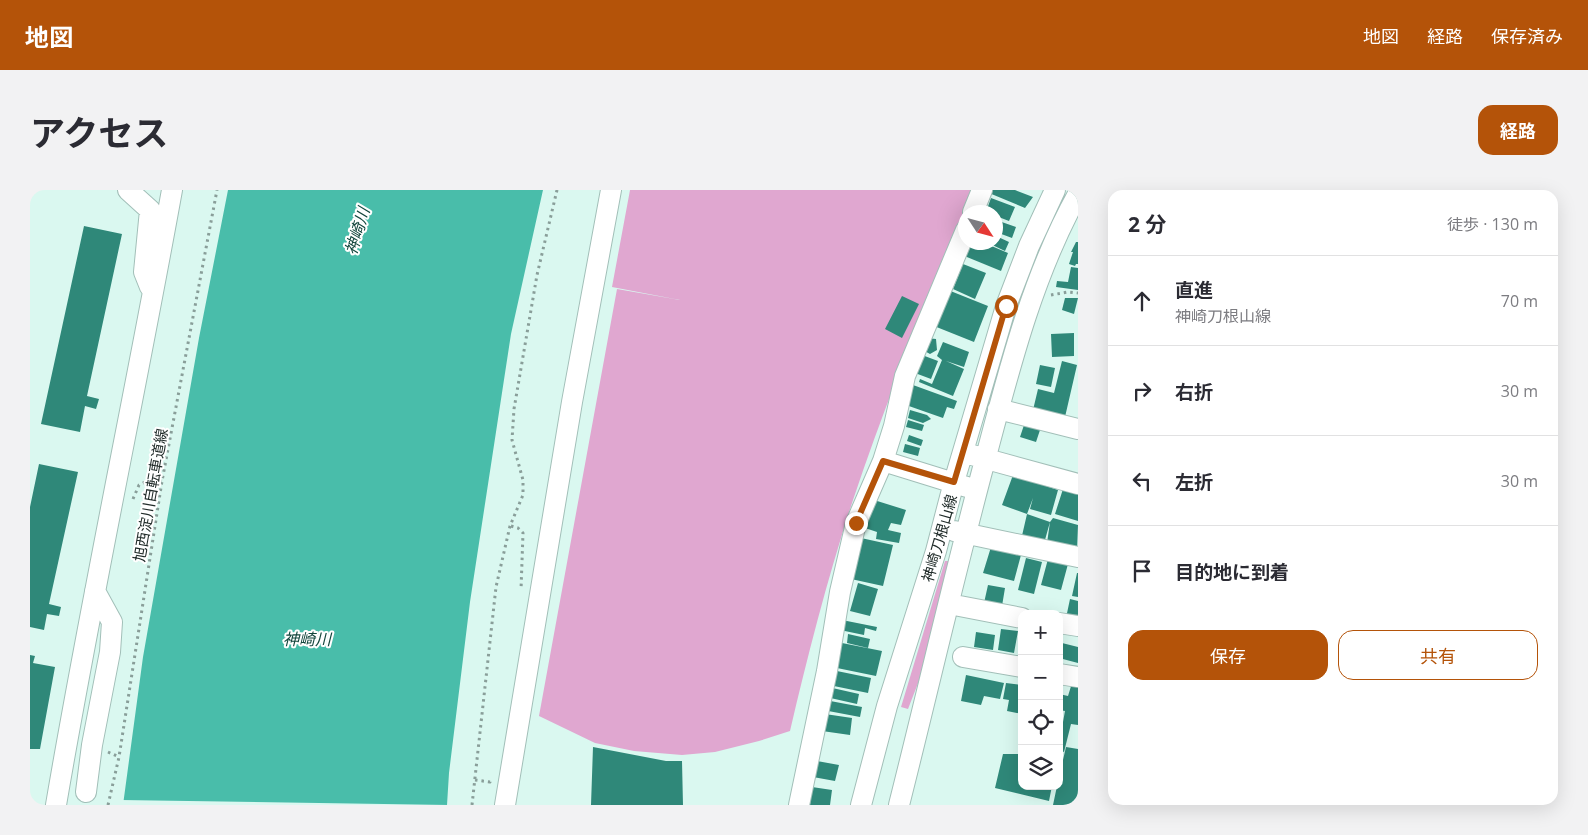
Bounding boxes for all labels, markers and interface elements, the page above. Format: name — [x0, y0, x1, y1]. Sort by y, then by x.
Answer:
text: 地図 — [25, 20, 73, 53]
text: 地図 — [1363, 24, 1399, 48]
text: 経路 — [1427, 24, 1463, 48]
text: 保存済み — [1491, 24, 1563, 48]
button: 経路 — [1478, 105, 1558, 155]
text: アクセス — [30, 109, 168, 156]
water label: 神崎川 — [339, 203, 375, 257]
north arrow — [958, 205, 1003, 250]
text: 2 分 — [1128, 210, 1166, 238]
text: 徒歩 · 130 m — [1447, 213, 1538, 235]
text: 直進 — [1175, 277, 1213, 303]
icon: ahead — [1128, 287, 1156, 315]
text: 70 m — [1501, 290, 1538, 312]
route start — [995, 295, 1018, 318]
text: 神崎刀根山線 — [1175, 305, 1271, 327]
icon: right — [1128, 377, 1156, 405]
text: 右折 — [1175, 379, 1213, 405]
text: 30 m — [1501, 380, 1538, 402]
street label: 旭西淀川自転車道線 — [128, 427, 172, 563]
icon: left — [1128, 467, 1156, 495]
text: 左折 — [1175, 469, 1213, 495]
text: 30 m — [1501, 470, 1538, 492]
street label: 神崎刀根山線 — [917, 492, 961, 584]
route end — [845, 512, 868, 535]
icon: arrive — [1128, 557, 1156, 585]
text: 目的地に到着 — [1175, 559, 1289, 585]
map controls — [1018, 610, 1063, 790]
button: + — [1018, 610, 1063, 655]
water label: 神崎川 — [283, 628, 333, 650]
button: 保存 — [1128, 630, 1328, 680]
button: 共有 — [1338, 630, 1538, 680]
button: − — [1018, 655, 1063, 700]
button: locate — [1018, 700, 1063, 745]
button: layers — [1018, 745, 1063, 790]

